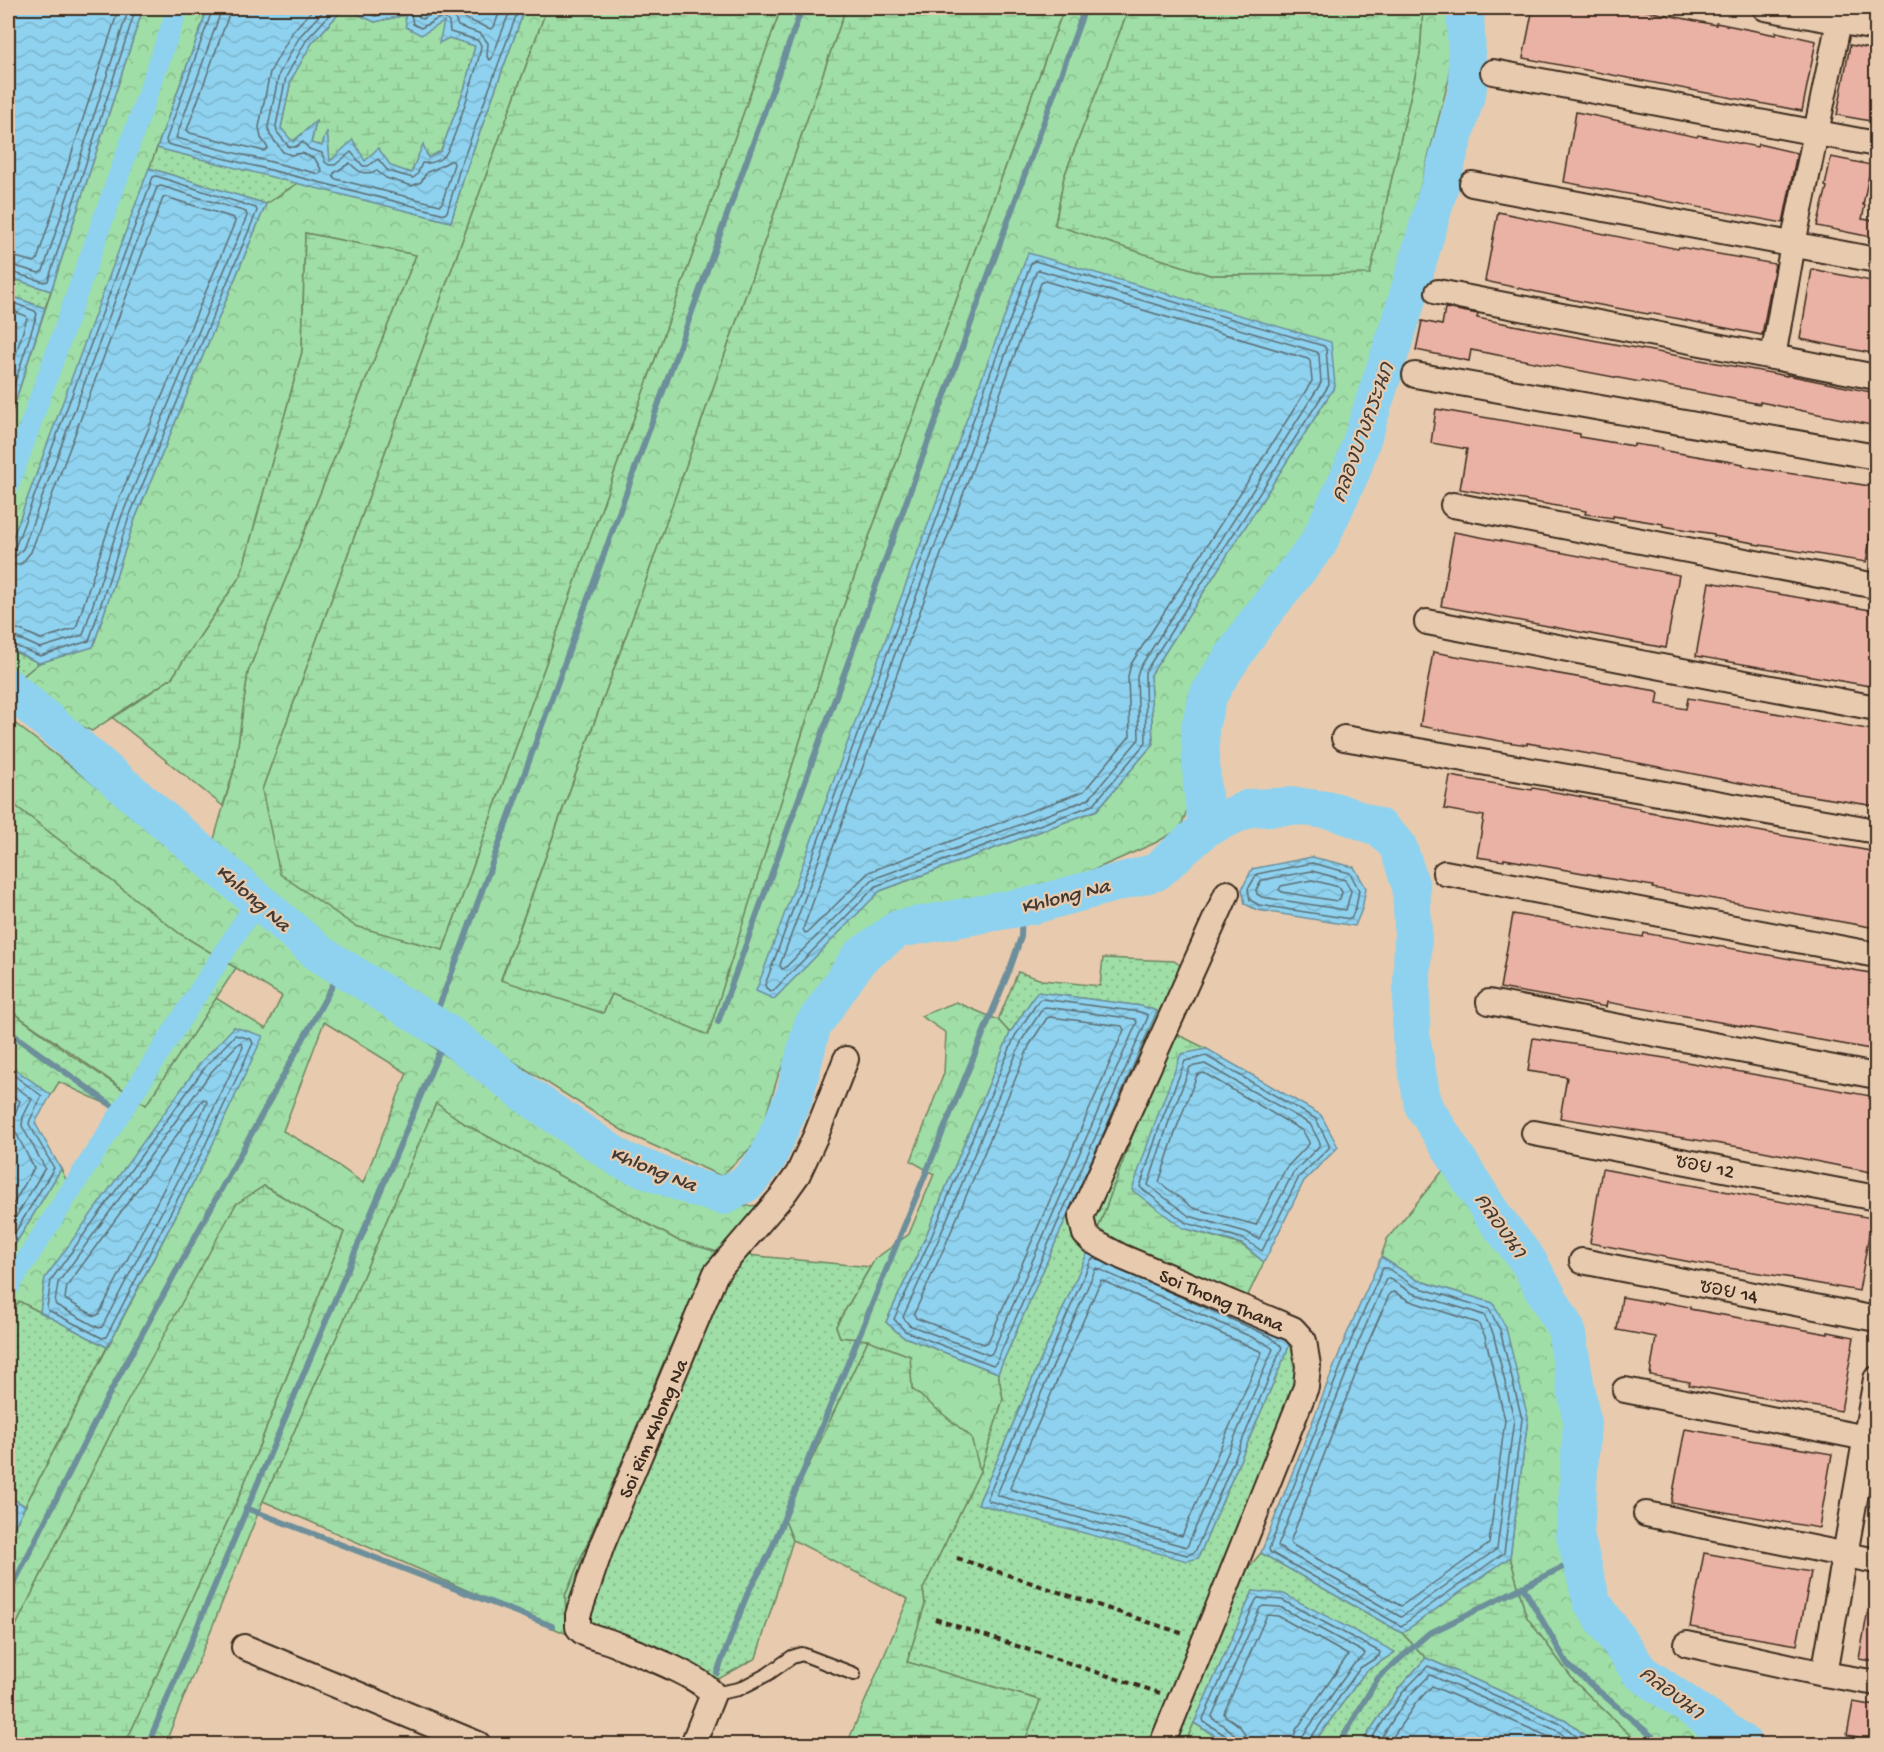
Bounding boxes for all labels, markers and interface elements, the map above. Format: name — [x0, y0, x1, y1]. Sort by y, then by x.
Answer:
water label: คลองบางกระนก — [1328, 359, 1403, 506]
water label: Khlong Na — [209, 860, 295, 940]
water label: Khlong Na — [1019, 875, 1114, 921]
water label: Khlong Na — [606, 1143, 701, 1200]
street label: ซอย 12 — [1673, 1151, 1736, 1185]
water label: คลองนา — [1467, 1190, 1531, 1266]
street label: Soi Thong Thana — [1155, 1266, 1287, 1339]
street label: ซอย 14 — [1697, 1276, 1760, 1311]
street label: Soi Rim Khlong Na — [616, 1356, 695, 1502]
water label: คลองนา — [1633, 1663, 1708, 1728]

